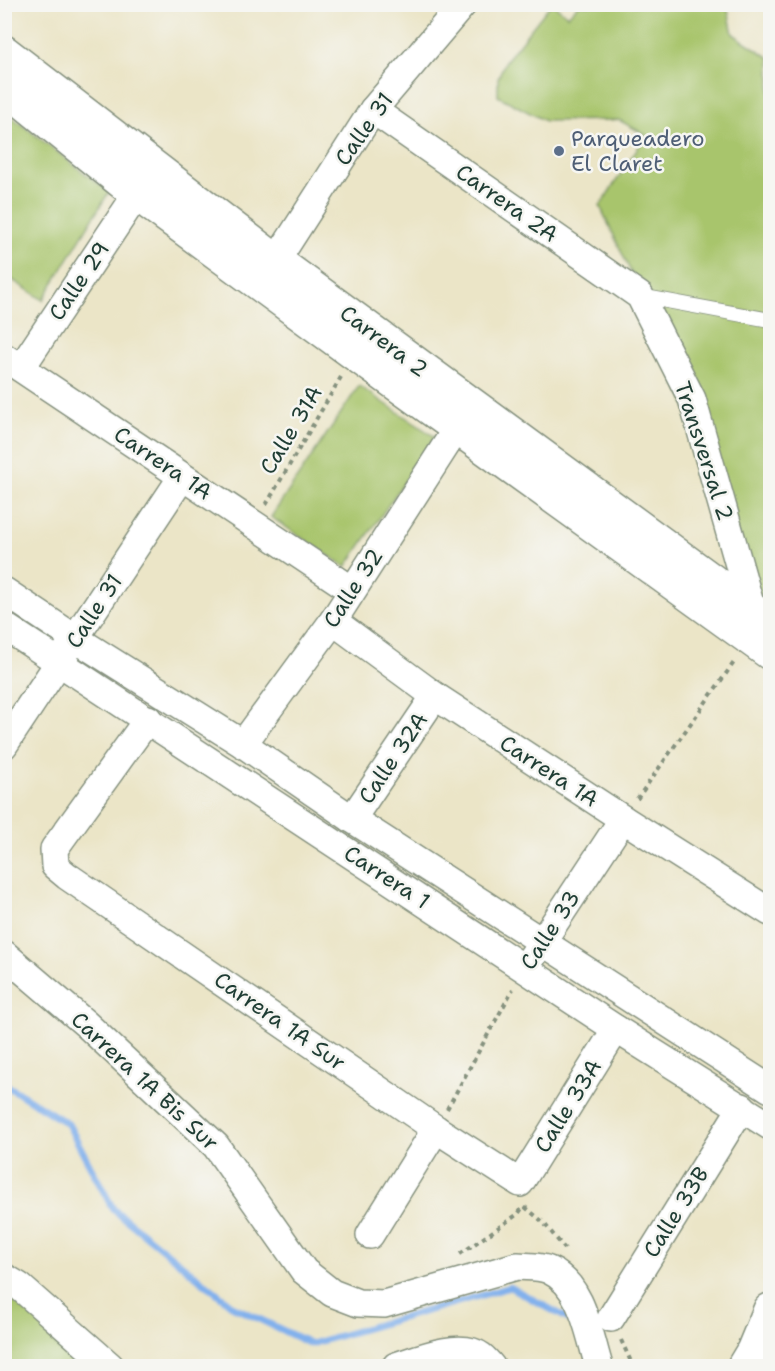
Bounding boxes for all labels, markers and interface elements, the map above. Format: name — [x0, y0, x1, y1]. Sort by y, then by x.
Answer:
street label: Calle 31 — [328, 87, 400, 171]
place label: Parqueadero El Claret — [571, 124, 705, 178]
marker: Parqueadero El Claret — [552, 144, 566, 158]
street label: Carrera 2A — [450, 157, 564, 249]
street label: Calle 29 — [42, 236, 116, 326]
street label: Carrera 2 — [334, 298, 434, 384]
street label: Transversal 2 — [668, 378, 740, 524]
street label: Calle 31A — [253, 380, 329, 480]
street label: Carrera 1A — [108, 420, 218, 506]
street label: Calle 32 — [317, 543, 389, 633]
street label: Calle 31 — [59, 568, 129, 654]
street label: Calle 32A — [352, 707, 434, 809]
street label: Carrera 1A — [494, 728, 604, 814]
street label: Carrera 1 — [339, 838, 435, 916]
street label: Calle 33 — [514, 885, 586, 975]
street label: Carrera 1A Sur — [208, 965, 352, 1077]
street label: Carrera 1A Bis Sur — [65, 1005, 225, 1157]
street label: Calle 33A — [528, 1054, 608, 1158]
street label: Calle 33B — [637, 1161, 715, 1263]

